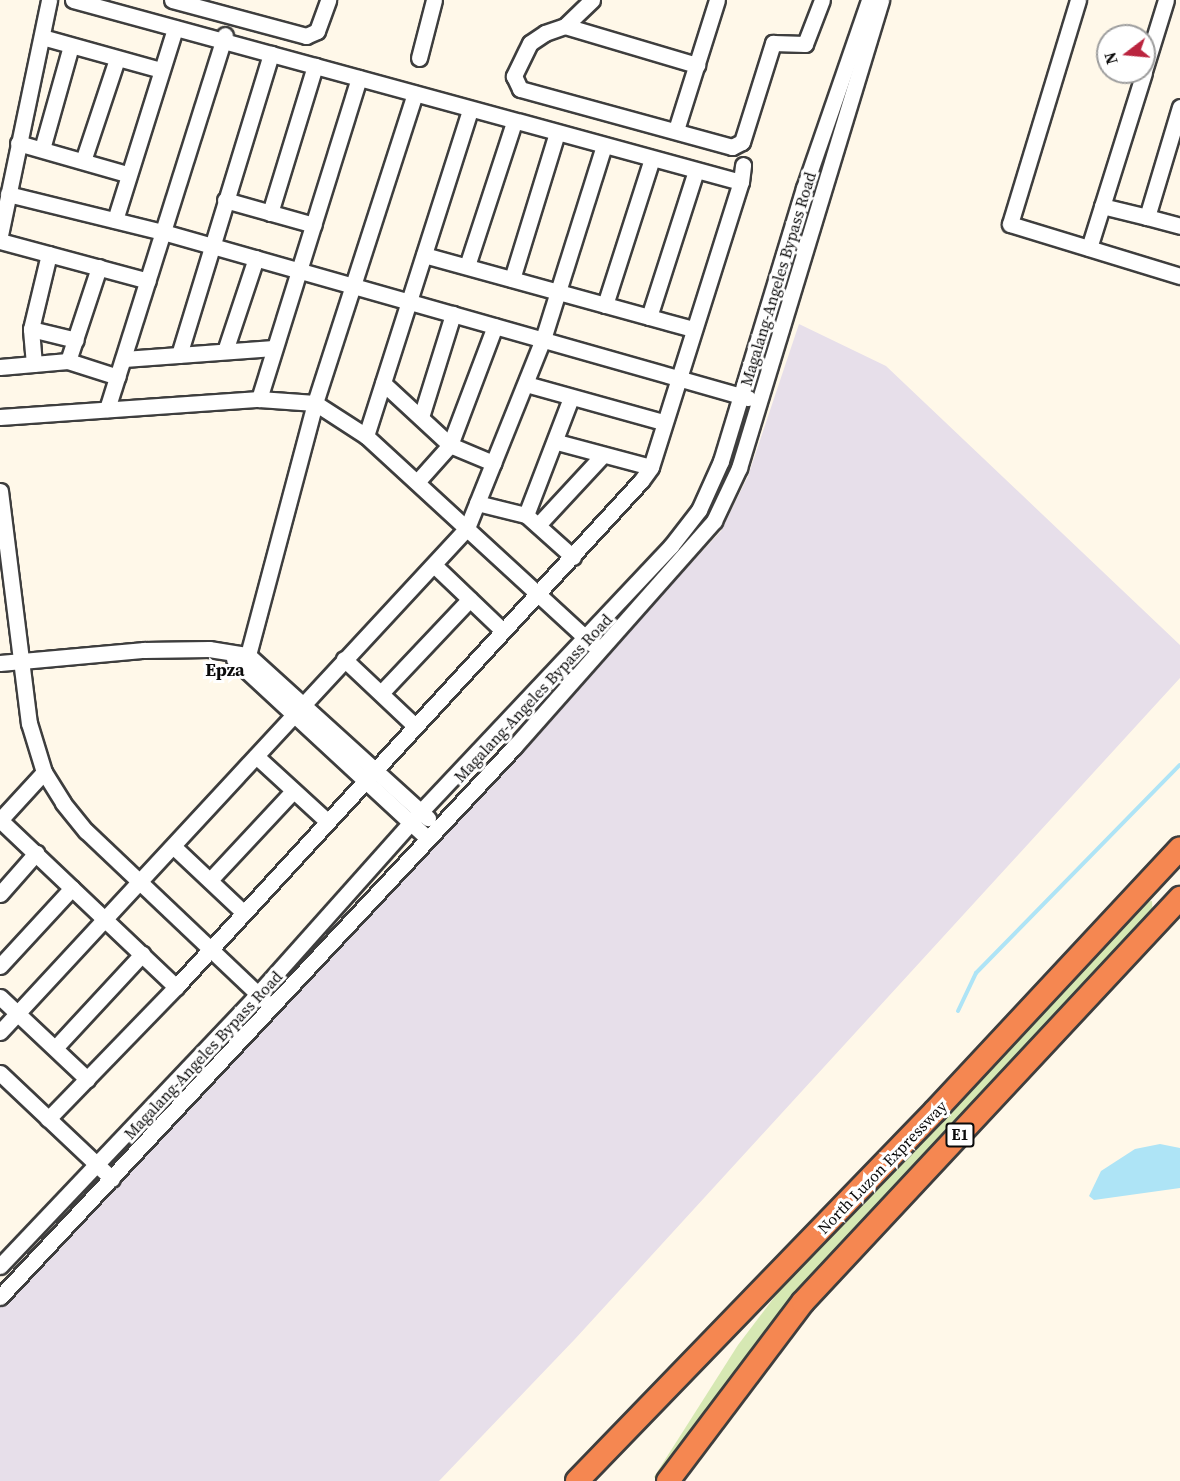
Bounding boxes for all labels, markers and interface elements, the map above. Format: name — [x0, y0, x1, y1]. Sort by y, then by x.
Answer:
north arrow — [1096, 24, 1156, 84]
text: N — [1098, 50, 1123, 67]
street label: Magalang-Angeles Bypass Road — [736, 170, 820, 388]
street label: Magalang-Angeles Bypass Road — [450, 610, 616, 786]
district label: Epza — [205, 659, 245, 681]
street label: Magalang-Angeles Bypass Road — [120, 967, 286, 1143]
street label: North Luzon Expressway — [813, 1096, 951, 1238]
road number: E1 — [945, 1123, 975, 1147]

